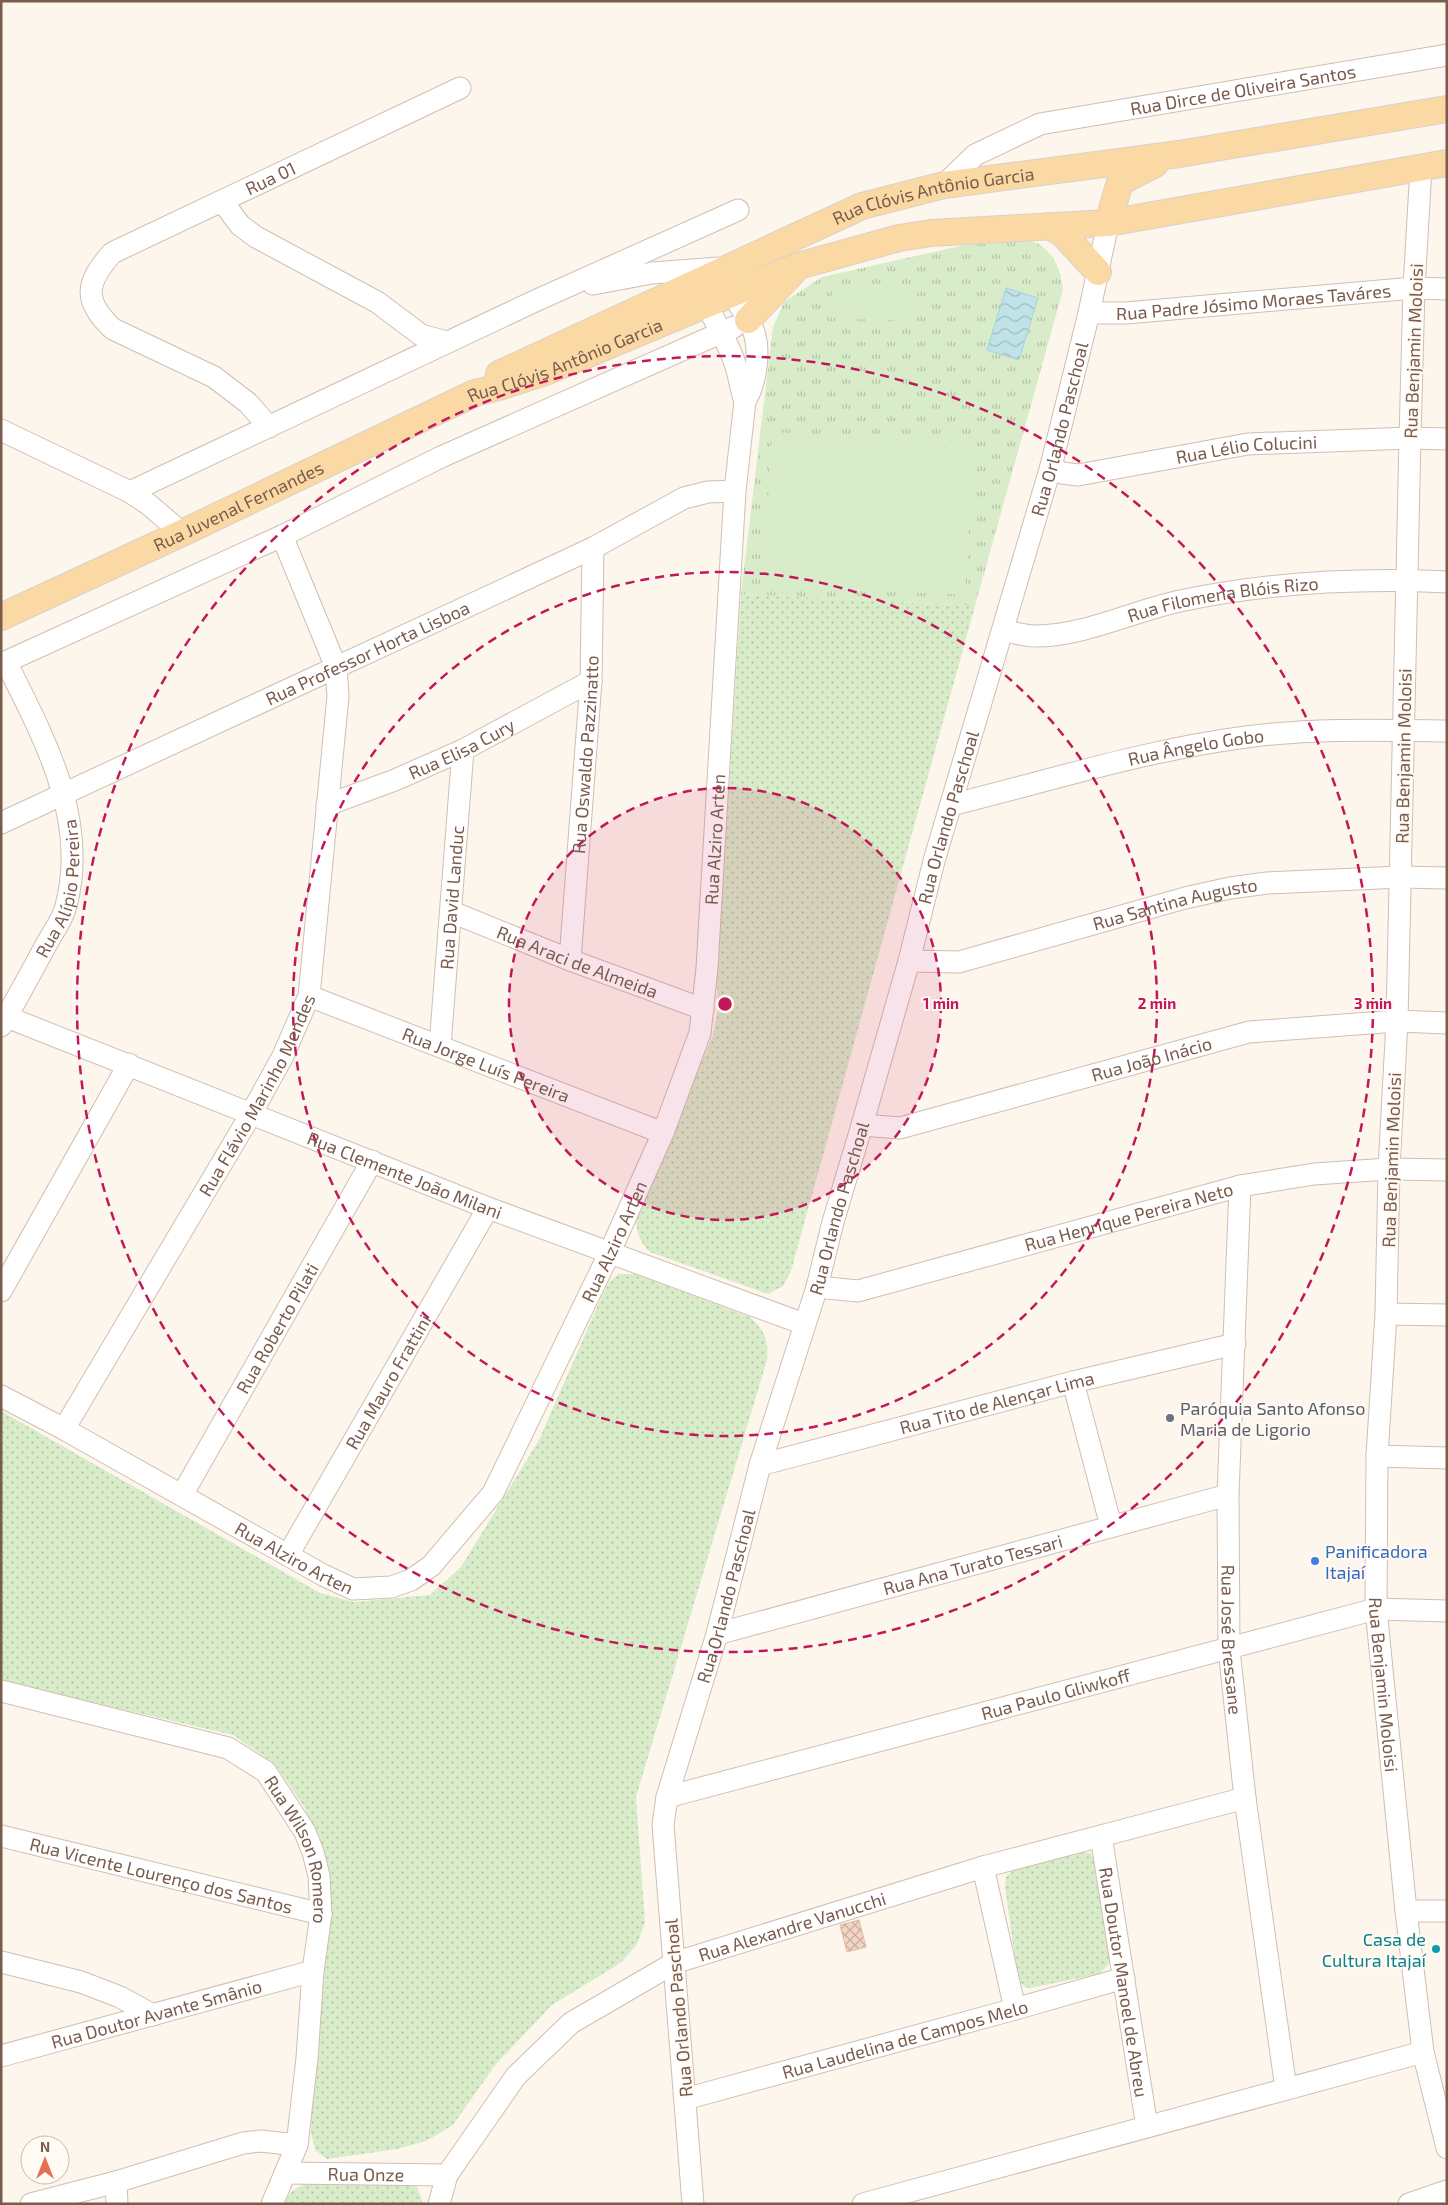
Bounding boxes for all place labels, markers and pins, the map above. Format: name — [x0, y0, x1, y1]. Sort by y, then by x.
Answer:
centre of rings — [716, 995, 734, 1013]
place label: Paróquia Santo Afonso Maria de Ligorio — [1180, 1397, 1365, 1440]
marker: Paróquia Santo Afonso Maria de Ligorio — [1164, 1412, 1176, 1424]
place label: Panificadora Itajaí — [1325, 1540, 1428, 1583]
marker: Panificadora Itajaí — [1309, 1555, 1321, 1567]
place label: Casa de Cultura Itajaí — [1322, 1928, 1427, 1971]
marker: Casa de Cultura Itajaí — [1430, 1943, 1442, 1955]

